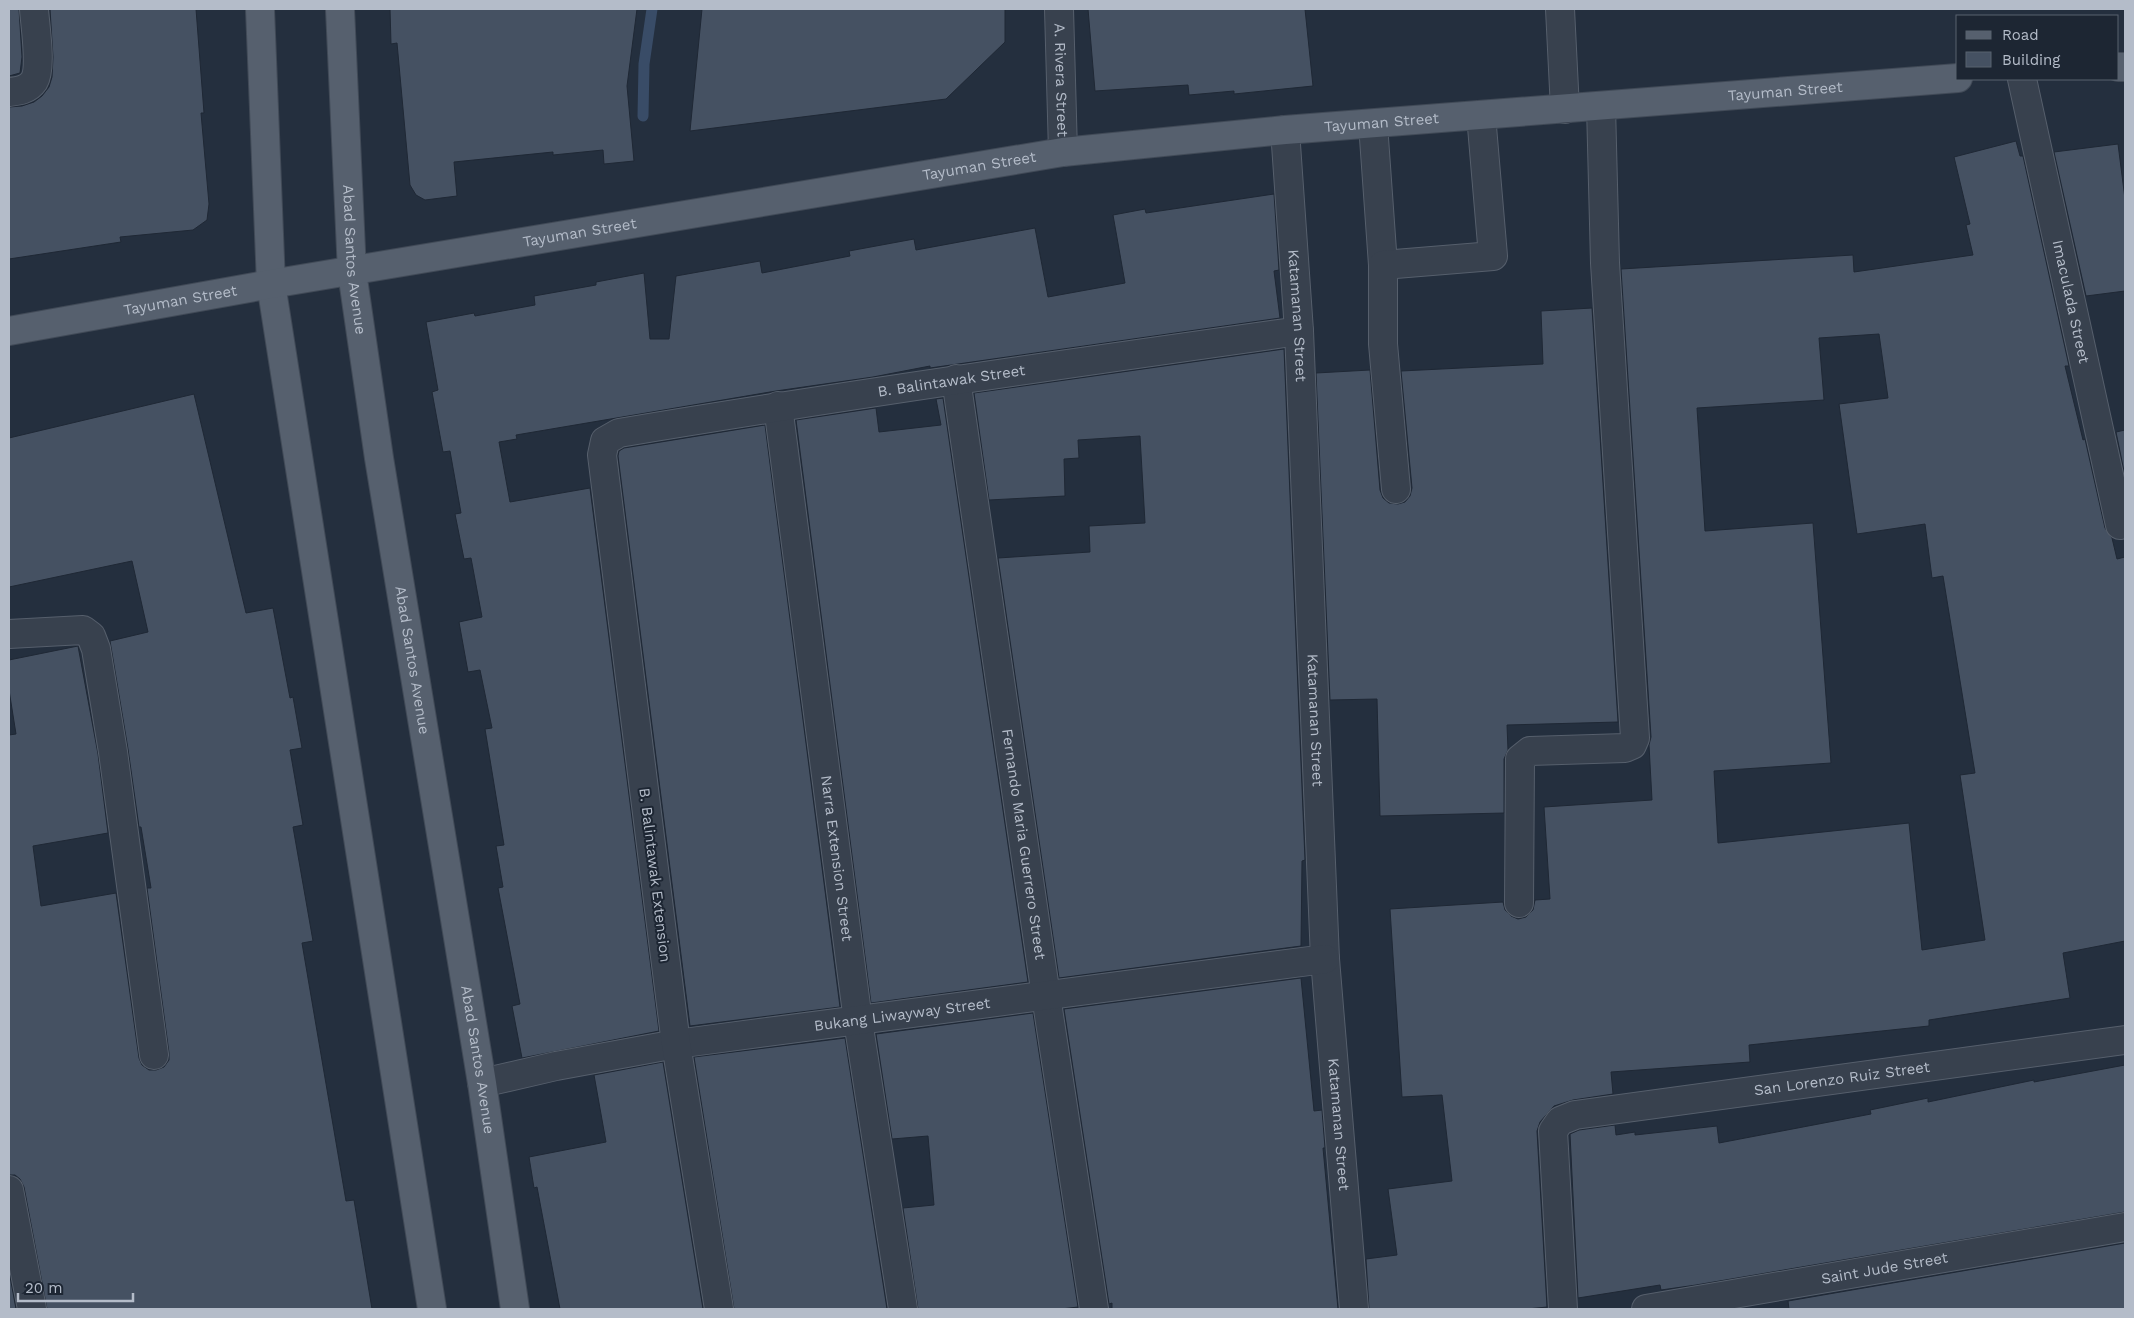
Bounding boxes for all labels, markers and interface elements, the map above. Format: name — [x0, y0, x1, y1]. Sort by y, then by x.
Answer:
legend — [1956, 15, 2119, 80]
street label: A. Rivera Street — [1050, 23, 1072, 138]
text: Road — [2002, 26, 2039, 44]
text: Building — [2002, 51, 2060, 69]
street label: Tayuman Street — [1727, 78, 1844, 105]
street label: Tayuman Street — [1323, 109, 1440, 136]
street label: Tayuman Street — [921, 148, 1038, 184]
street label: Abad Santos Avenue — [339, 184, 370, 336]
street label: Tayuman Street — [521, 214, 638, 251]
street label: Imaculada Street — [2049, 238, 2093, 366]
street label: Katamanan Street — [1284, 249, 1310, 383]
street label: Tayuman Street — [122, 281, 239, 319]
street label: B. Balintawak Street — [876, 361, 1027, 401]
street label: Abad Santos Avenue — [391, 584, 433, 736]
street label: Katamanan Street — [1303, 653, 1327, 788]
street label: Fernando Maria Guerrero Street — [998, 727, 1050, 961]
street label: Narra Extension Street — [817, 774, 857, 943]
street label: B. Balintawak Extension — [635, 787, 675, 963]
street label: Abad Santos Avenue — [457, 984, 498, 1135]
street label: Bukang Liwayway Street — [813, 994, 992, 1035]
street label: Katamanan Street — [1324, 1057, 1353, 1192]
street label: San Lorenzo Ruiz Street — [1753, 1058, 1932, 1100]
street label: Saint Jude Street — [1820, 1248, 1950, 1288]
scale bar — [18, 1270, 132, 1302]
text: 20 m — [25, 1279, 63, 1297]

